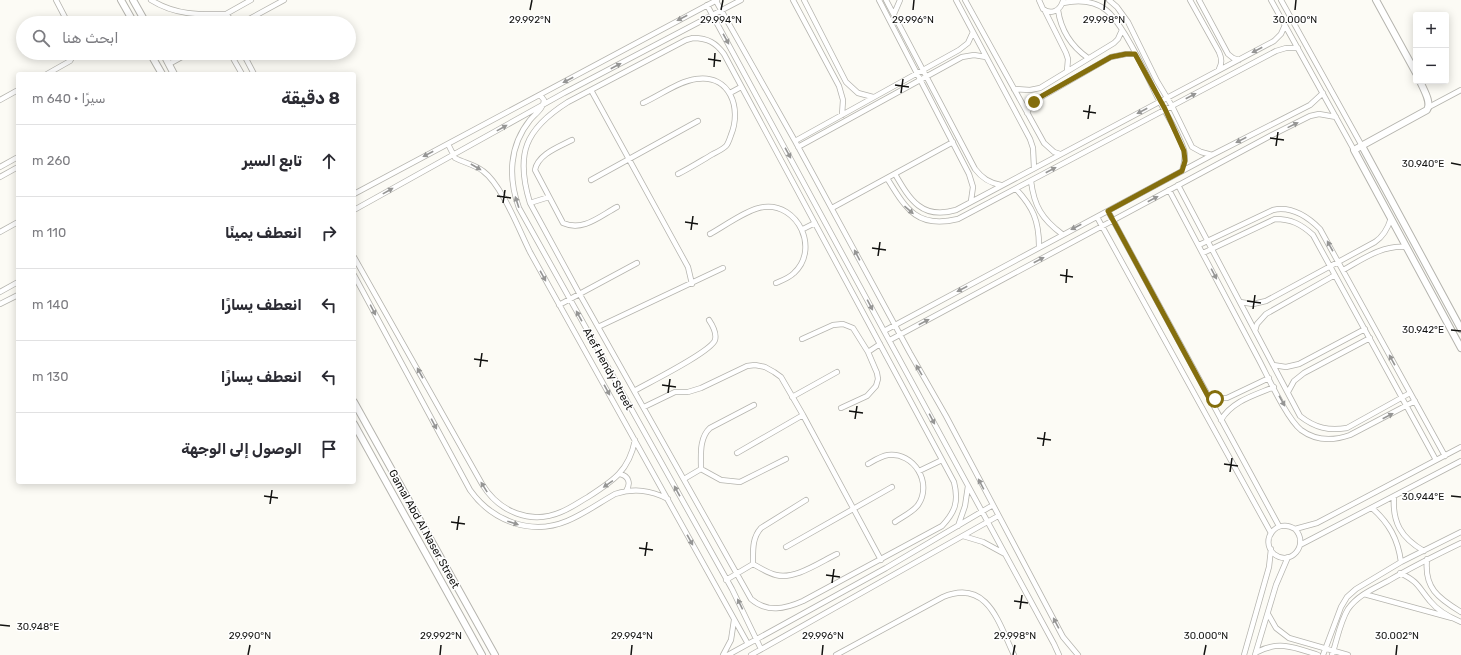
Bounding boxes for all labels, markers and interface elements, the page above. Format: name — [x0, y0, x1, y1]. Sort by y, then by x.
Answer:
map controls — [1413, 12, 1449, 84]
button: + — [1413, 12, 1449, 48]
text: 29.992°N — [509, 14, 551, 26]
text: 29.994°N — [700, 14, 742, 26]
text: 29.996°N — [892, 14, 934, 26]
text: 29.998°N — [1083, 14, 1125, 26]
text: 30.000°N — [1273, 14, 1317, 26]
one-way arrow — [677, 15, 688, 22]
search box — [16, 16, 356, 60]
icon: search — [30, 27, 52, 49]
text: ابحث هنا — [62, 29, 119, 47]
one-way arrow — [723, 33, 729, 45]
one-way arrow — [1251, 47, 1262, 53]
button: − — [1413, 48, 1449, 84]
one-way arrow — [610, 63, 622, 69]
one-way arrow — [562, 77, 574, 83]
text: 8 دقيقة — [281, 88, 340, 108]
text: سيرًا · 640 m — [32, 91, 106, 106]
route end — [1025, 93, 1043, 111]
one-way arrow — [1185, 93, 1197, 99]
one-way arrow — [1136, 108, 1148, 115]
one-way arrow — [1287, 122, 1298, 128]
one-way arrow — [496, 125, 508, 131]
one-way arrow — [1235, 137, 1247, 143]
one-way arrow — [785, 148, 792, 159]
icon: ahead — [318, 150, 340, 172]
one-way arrow — [423, 151, 434, 157]
text: تابع السير — [242, 152, 302, 170]
text: 260 m — [32, 153, 70, 168]
text: 30.940°E — [1402, 158, 1444, 170]
one-way arrow — [470, 163, 482, 170]
one-way arrow — [1045, 167, 1057, 173]
one-way arrow — [382, 188, 394, 194]
one-way arrow — [1147, 195, 1159, 202]
one-way arrow — [514, 196, 520, 208]
one-way arrow — [904, 205, 914, 214]
icon: right — [318, 222, 340, 244]
text: انعطف يمينًا — [225, 224, 302, 242]
one-way arrow — [1071, 224, 1082, 230]
text: 110 m — [32, 225, 66, 240]
one-way arrow — [1326, 241, 1333, 252]
one-way arrow — [854, 249, 861, 261]
one-way arrow — [1033, 257, 1044, 264]
one-way arrow — [1211, 268, 1217, 280]
one-way arrow — [540, 270, 547, 282]
one-way arrow — [956, 286, 968, 292]
icon: left — [318, 294, 340, 316]
text: انعطف يسارًا — [221, 296, 302, 314]
text: 140 m — [32, 297, 69, 312]
one-way arrow — [867, 299, 874, 310]
one-way arrow — [369, 304, 376, 316]
one-way arrow — [575, 310, 582, 322]
one-way arrow — [918, 319, 930, 325]
text: 30.942°E — [1402, 324, 1444, 336]
street label: Atef Hendy Street — [580, 326, 636, 413]
one-way arrow — [1389, 354, 1396, 366]
one-way arrow — [916, 364, 923, 376]
icon: left — [318, 366, 340, 388]
one-way arrow — [416, 367, 423, 379]
text: انعطف يسارًا — [221, 368, 302, 386]
text: 130 m — [32, 369, 68, 384]
one-way arrow — [603, 384, 610, 396]
route start — [1206, 390, 1224, 408]
one-way arrow — [1278, 395, 1285, 407]
one-way arrow — [1383, 412, 1394, 419]
one-way arrow — [929, 413, 935, 425]
one-way arrow — [431, 418, 438, 430]
icon: arrive — [318, 438, 340, 460]
text: الوصول إلى الوجهة — [181, 440, 302, 458]
street label: Gamal Abd Al Naser Street — [386, 467, 463, 591]
one-way arrow — [978, 478, 985, 490]
one-way arrow — [603, 480, 613, 488]
one-way arrow — [480, 481, 487, 492]
one-way arrow — [673, 485, 680, 497]
text: 30.944°E — [1402, 491, 1444, 503]
one-way arrow — [507, 520, 519, 526]
one-way arrow — [687, 534, 694, 546]
one-way arrow — [736, 599, 743, 610]
one-way arrow — [1052, 617, 1059, 629]
text: 30.948°E — [17, 621, 59, 633]
text: 29.990°N — [229, 630, 271, 642]
text: 29.992°N — [420, 630, 462, 642]
text: 29.994°N — [611, 630, 653, 642]
text: 29.996°N — [802, 630, 844, 642]
text: 29.998°N — [994, 630, 1036, 642]
text: 30.000°N — [1184, 630, 1228, 642]
text: 30.002°N — [1375, 630, 1419, 642]

